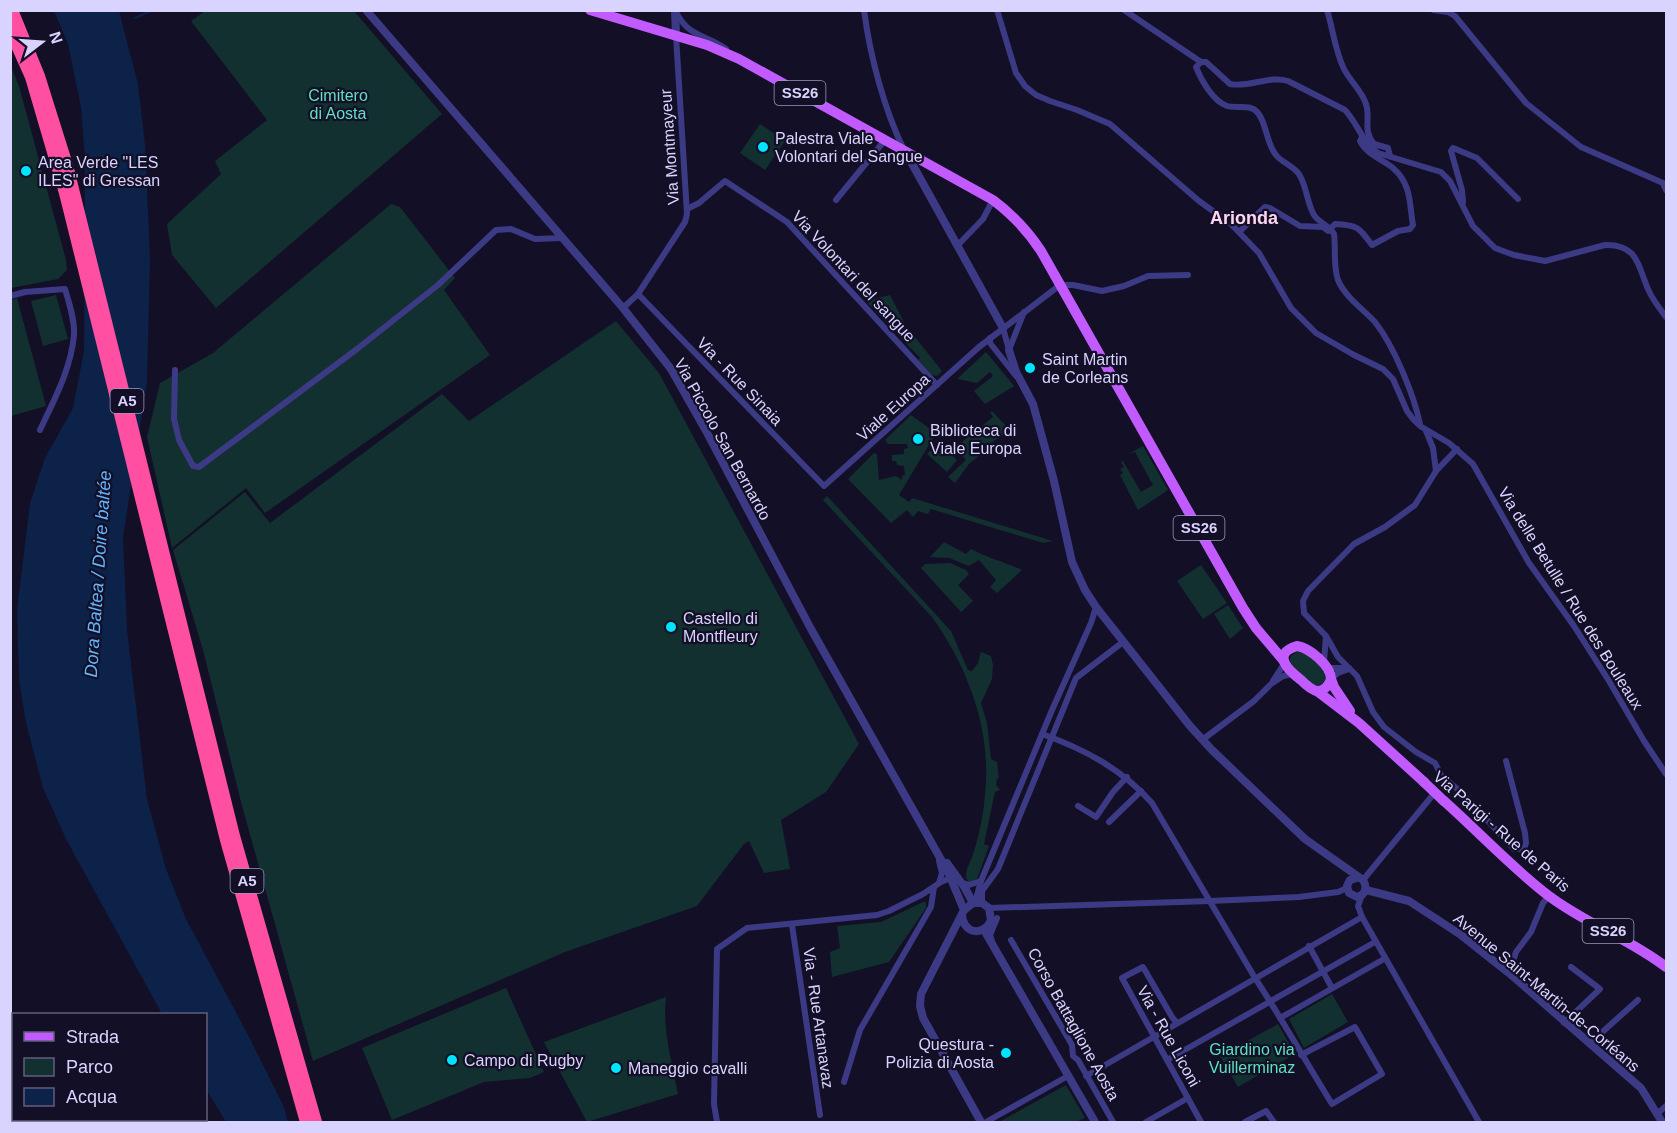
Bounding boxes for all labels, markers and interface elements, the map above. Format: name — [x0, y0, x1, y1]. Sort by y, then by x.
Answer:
north arrow — [12, 12, 72, 72]
text: N — [46, 30, 66, 46]
road number: SS26 — [774, 81, 826, 105]
park label: Cimitero di Aosta — [308, 87, 368, 122]
street label: Via Montmayeur — [657, 88, 682, 206]
place label: Palestra Viale Volontari del Sangue — [775, 130, 923, 165]
marker: Palestra Viale Volontari del Sangue — [756, 140, 770, 154]
place label: Area Verde "LES ILES" di Gressan — [38, 154, 160, 189]
marker: Area Verde "LES ILES" di Gressan — [19, 164, 33, 178]
street label: Via Volontari del sangue — [789, 208, 919, 345]
district label: Arionda — [1210, 208, 1279, 228]
street label: Via - Rue Sinaia — [693, 334, 786, 429]
place label: Saint Martin de Corleans — [1042, 351, 1128, 386]
street label: Via Piccolo San Bernardo — [671, 356, 774, 523]
marker: Saint Martin de Corleans — [1023, 361, 1037, 375]
street label: Viale Europa — [854, 370, 933, 444]
road number: A5 — [110, 389, 144, 413]
place label: Biblioteca di Viale Europa — [930, 422, 1021, 457]
marker: Biblioteca di Viale Europa — [911, 432, 925, 446]
water label: Dora Baltea / Doire baltée — [81, 470, 115, 678]
street label: Via delle Betulle / Rue des Bouleaux — [1495, 484, 1646, 712]
road number: SS26 — [1174, 516, 1224, 540]
place label: Castello di Montfleury — [683, 610, 758, 645]
marker: Castello di Montfleury — [664, 620, 678, 634]
street label: Via Parigi - Rue de Paris — [1430, 768, 1573, 895]
road number: A5 — [230, 869, 264, 893]
street label: Avenue Saint-Martin-de-Corléans — [1450, 910, 1643, 1075]
road number: SS26 — [1582, 919, 1634, 943]
street label: Corso Battaglione Aosta — [1025, 945, 1123, 1104]
street label: Via - Rue Artanavaz — [800, 947, 837, 1090]
street label: Via - Rue Liconi — [1134, 983, 1203, 1090]
legend — [12, 1013, 207, 1121]
text: Strada — [66, 1027, 120, 1047]
place label: Questura - Polizia di Aosta — [885, 1036, 994, 1071]
park label: Giardino via Vuillerminaz — [1209, 1041, 1295, 1076]
marker: Questura - Polizia di Aosta — [999, 1046, 1013, 1060]
place label: Campo di Rugby — [464, 1052, 583, 1069]
marker: Campo di Rugby — [445, 1053, 459, 1067]
text: Parco — [66, 1057, 113, 1077]
place label: Maneggio cavalli — [628, 1060, 747, 1077]
marker: Maneggio cavalli — [609, 1061, 623, 1075]
text: Acqua — [66, 1087, 118, 1107]

